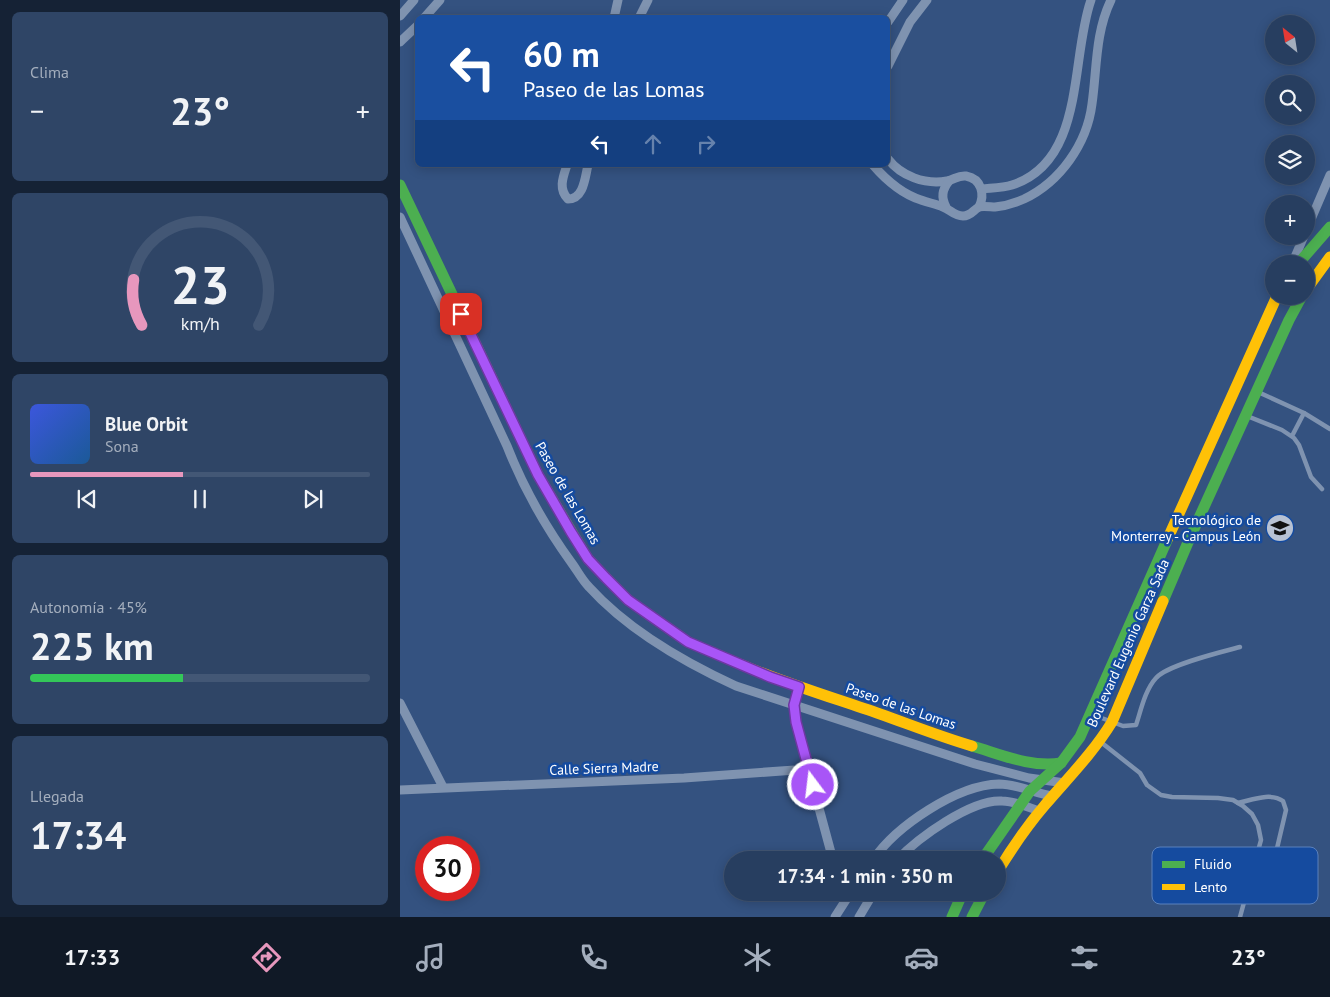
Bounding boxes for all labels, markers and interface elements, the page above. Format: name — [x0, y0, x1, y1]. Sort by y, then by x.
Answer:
north arrow — [1265, 15, 1315, 65]
map controls — [1265, 15, 1315, 305]
text: 60 m — [523, 31, 600, 77]
icon: left — [440, 35, 505, 100]
text: Clima — [30, 62, 69, 82]
text: Paseo de las Lomas — [523, 75, 705, 103]
button: search — [1265, 75, 1315, 125]
text: 23° — [170, 86, 230, 135]
text: − — [30, 92, 44, 129]
text: + — [356, 92, 370, 129]
icon: left — [586, 130, 614, 158]
icon: ahead — [639, 130, 667, 158]
icon: right — [692, 130, 720, 158]
button: layers — [1265, 135, 1315, 185]
button: + — [1265, 195, 1315, 245]
text: 23 — [171, 251, 229, 318]
button: − — [1265, 255, 1315, 305]
pin — [440, 293, 482, 335]
icon: arrive — [447, 300, 475, 328]
text: km/h — [180, 312, 220, 335]
text: Blue Orbit — [105, 412, 188, 436]
text: Sona — [105, 436, 139, 456]
street label: Paseo de las Lomas — [531, 438, 605, 548]
icon: previous — [73, 485, 101, 513]
icon: pause — [186, 485, 214, 513]
icon: next — [299, 485, 327, 513]
place label: Tecnológico de Monterrey - Campus León — [1111, 511, 1261, 545]
school or university icon: Tecnológico de Monterrey - Campus León — [1265, 513, 1295, 543]
street label: Boulevard Eugenio Garza Sada — [1083, 556, 1173, 730]
text: Autonomía · 45% — [30, 597, 147, 617]
text: 225 km — [30, 621, 154, 670]
street label: Paseo de las Lomas — [843, 679, 959, 733]
street label: Calle Sierra Madre — [549, 757, 659, 779]
position arrow — [786, 758, 838, 810]
text: Llegada — [30, 786, 84, 806]
text: 17:34 — [30, 810, 126, 859]
speed limit sign: 30 — [415, 836, 480, 901]
legend — [1152, 847, 1318, 904]
text: Fluido — [1194, 855, 1232, 873]
text: 17:34 · 1 min · 350 m — [777, 864, 953, 888]
text: Lento — [1194, 878, 1227, 896]
icon: directions — [249, 940, 284, 975]
icon: music — [413, 940, 448, 975]
icon: phone — [576, 940, 611, 975]
icon: climate — [740, 940, 775, 975]
icon: car — [904, 940, 939, 975]
icon: filters — [1067, 940, 1102, 975]
text: 17:33 — [64, 943, 120, 971]
text: 23° — [1231, 943, 1266, 971]

